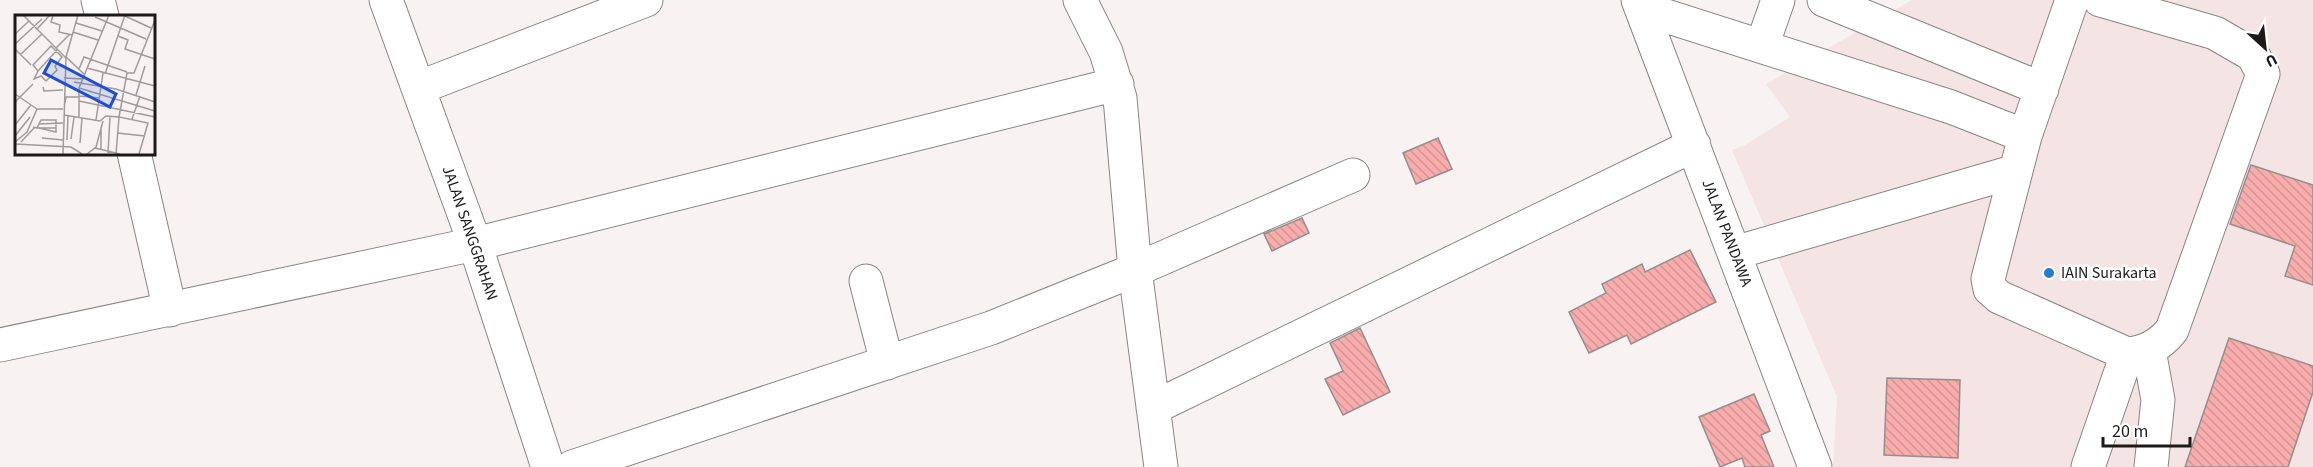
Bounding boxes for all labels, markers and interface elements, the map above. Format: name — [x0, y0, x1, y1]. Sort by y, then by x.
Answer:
inset map — [15, 15, 154, 154]
north arrow — [2235, 18, 2295, 78]
text: U — [2262, 48, 2281, 73]
street label: JALAN SANGGRAHAN — [437, 163, 503, 303]
street label: JALAN PANDAWA — [1696, 176, 1758, 290]
place label: IAIN Surakarta — [2061, 262, 2157, 284]
marker: IAIN Surakarta — [2042, 266, 2056, 280]
scale bar — [2103, 410, 2190, 448]
text: 20 m — [2112, 419, 2148, 444]

